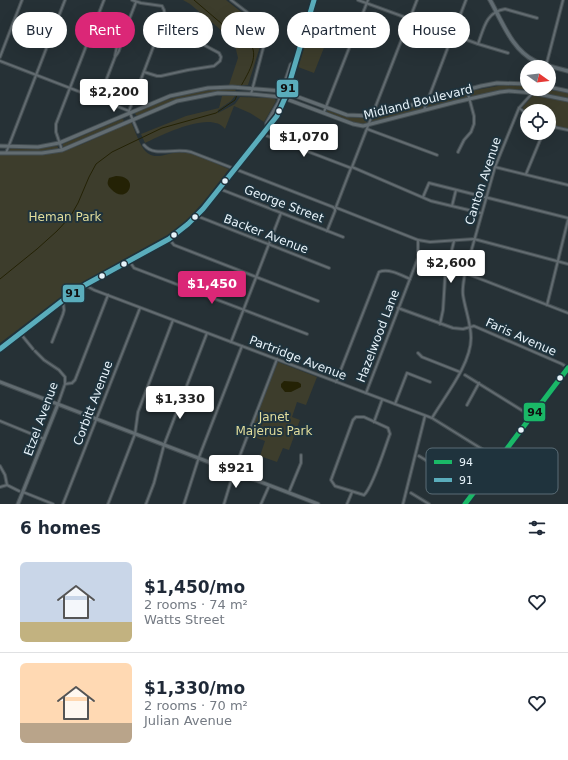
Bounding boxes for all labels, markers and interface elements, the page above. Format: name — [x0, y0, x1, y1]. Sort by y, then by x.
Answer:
chip: Buy — [12, 12, 67, 48]
chip: Rent — [75, 12, 135, 48]
chip: Filters — [143, 12, 213, 48]
chip: New — [221, 12, 279, 48]
chip: Apartment — [287, 12, 390, 48]
chip: House — [398, 12, 470, 48]
north arrow — [520, 60, 556, 96]
map controls — [520, 60, 556, 140]
pin: $2,200 — [81, 79, 147, 113]
line badge: 91 — [276, 79, 299, 98]
text: 91 — [280, 82, 296, 95]
street label: Midland Boulevard — [362, 82, 474, 122]
text: $2,200 — [89, 84, 139, 99]
button: locate — [520, 104, 556, 140]
unlabelled marker — [274, 106, 284, 116]
pin: $1,070 — [271, 124, 337, 158]
text: $1,070 — [279, 129, 329, 144]
street label: Canton Avenue — [462, 135, 504, 227]
unlabelled marker — [220, 176, 230, 186]
street label: George Street — [242, 182, 326, 226]
park label: Heman Park — [29, 210, 101, 224]
street label: Backer Avenue — [222, 211, 310, 257]
unlabelled marker — [190, 212, 200, 222]
unlabelled marker — [169, 230, 179, 240]
pin: $2,600 — [418, 250, 484, 284]
text: $2,600 — [426, 255, 476, 270]
unlabelled marker — [119, 259, 129, 269]
unlabelled marker — [97, 271, 107, 281]
pin: $1,450 — [179, 271, 245, 305]
text: $1,450 — [187, 276, 237, 291]
line badge: 91 — [62, 284, 85, 303]
text: 91 — [65, 287, 81, 300]
street label: Hazelwood Lane — [354, 288, 402, 384]
street label: Faris Avenue — [483, 315, 559, 359]
street label: Partridge Avenue — [247, 333, 349, 383]
street label: Corbitt Avenue — [70, 359, 116, 447]
unlabelled marker — [555, 373, 565, 383]
street label: Etzel Avenue — [21, 380, 61, 458]
pin: $1,330 — [147, 386, 213, 420]
text: $1,330 — [155, 391, 205, 406]
line badge: 94 — [523, 402, 546, 422]
text: 94 — [527, 406, 543, 419]
park label: Janet Majerus Park — [236, 410, 313, 438]
unlabelled marker — [516, 425, 526, 435]
legend — [426, 448, 558, 494]
pin: $921 — [212, 455, 260, 489]
text: 94 — [459, 456, 473, 469]
text: $921 — [218, 460, 254, 475]
text: 91 — [459, 474, 473, 487]
icon: filters — [526, 517, 548, 539]
text: 6 homes — [20, 518, 101, 538]
text: $1,450/mo — [144, 577, 245, 597]
icon: home — [52, 578, 100, 626]
icon: heart — [526, 591, 548, 613]
text: 2 rooms · 74 m² — [144, 597, 248, 612]
text: Watts Street — [144, 612, 225, 627]
text: $1,330/mo — [144, 678, 245, 698]
icon: home — [52, 679, 100, 727]
icon: heart — [526, 692, 548, 714]
text: 2 rooms · 70 m² — [144, 698, 248, 713]
text: Julian Avenue — [144, 713, 232, 728]

